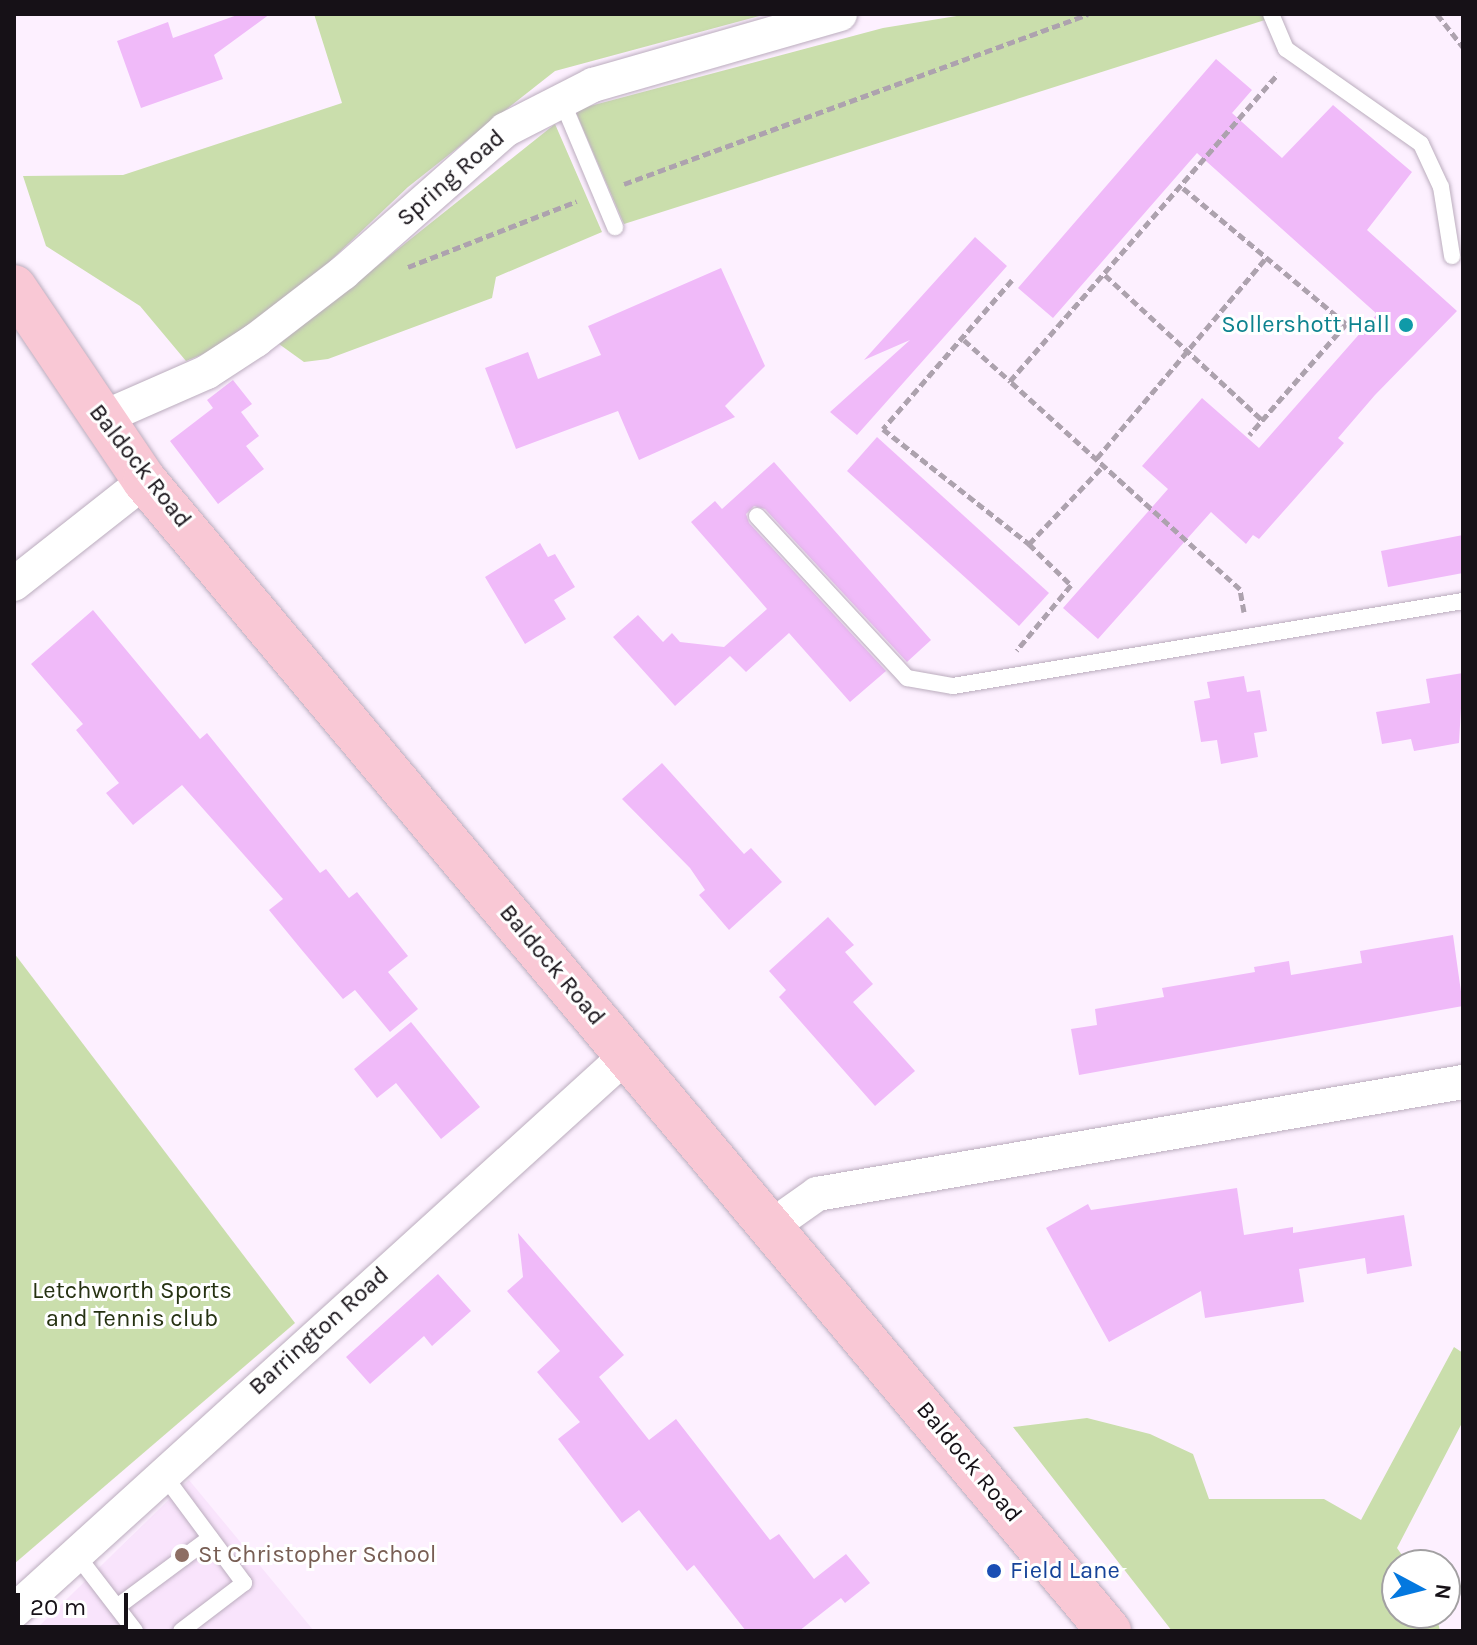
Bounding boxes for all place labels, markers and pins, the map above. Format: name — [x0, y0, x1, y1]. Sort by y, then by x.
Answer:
place label: Sollershott Hall — [1221, 311, 1390, 339]
marker: Sollershott Hall — [1397, 316, 1415, 334]
place label: St Christopher School — [198, 1541, 437, 1569]
marker: St Christopher School — [173, 1546, 191, 1564]
place label: Field Lane — [1010, 1557, 1120, 1585]
marker: Field Lane — [985, 1562, 1003, 1580]

